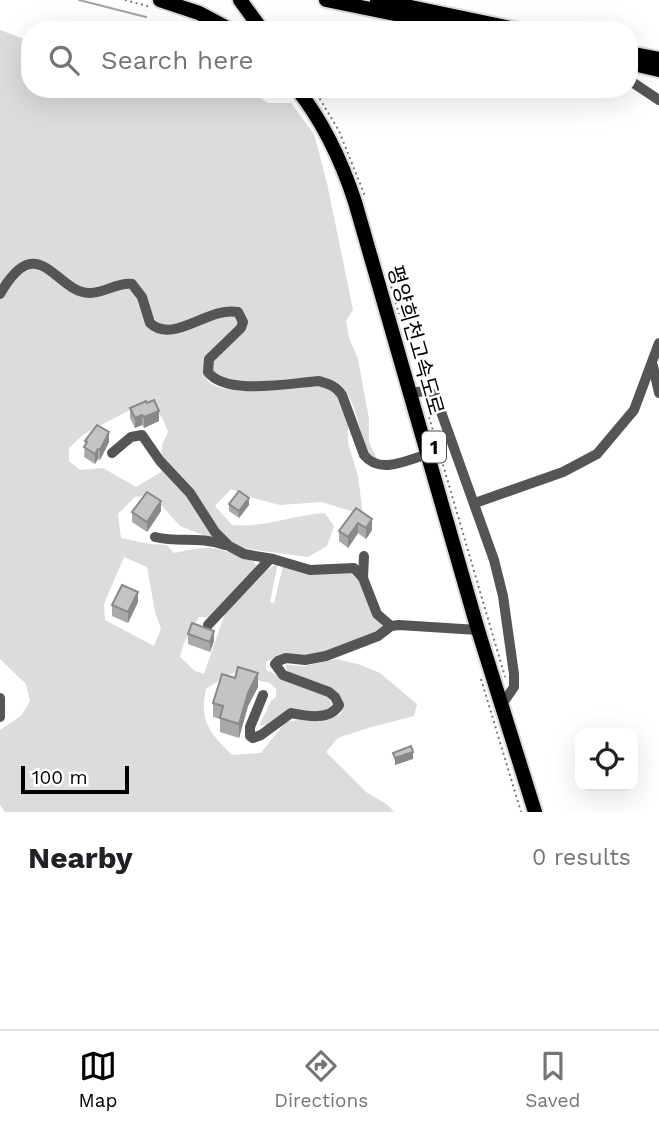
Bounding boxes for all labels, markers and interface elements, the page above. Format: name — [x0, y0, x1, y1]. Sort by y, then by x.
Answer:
search box — [21, 21, 638, 98]
icon: search — [45, 41, 83, 79]
text: Search here — [101, 45, 253, 75]
street label: 평양희천고속도로 — [383, 262, 449, 418]
road number: 1 — [422, 432, 446, 462]
map controls — [575, 728, 638, 791]
button: locate — [575, 728, 638, 791]
scale bar — [21, 763, 130, 795]
text: 100 m — [32, 766, 88, 789]
text: Nearby — [28, 840, 133, 875]
text: 0 results — [532, 844, 631, 871]
tab: Map — [79, 1047, 117, 1112]
tab: Directions — [274, 1047, 368, 1112]
tab: Saved — [525, 1047, 580, 1112]

